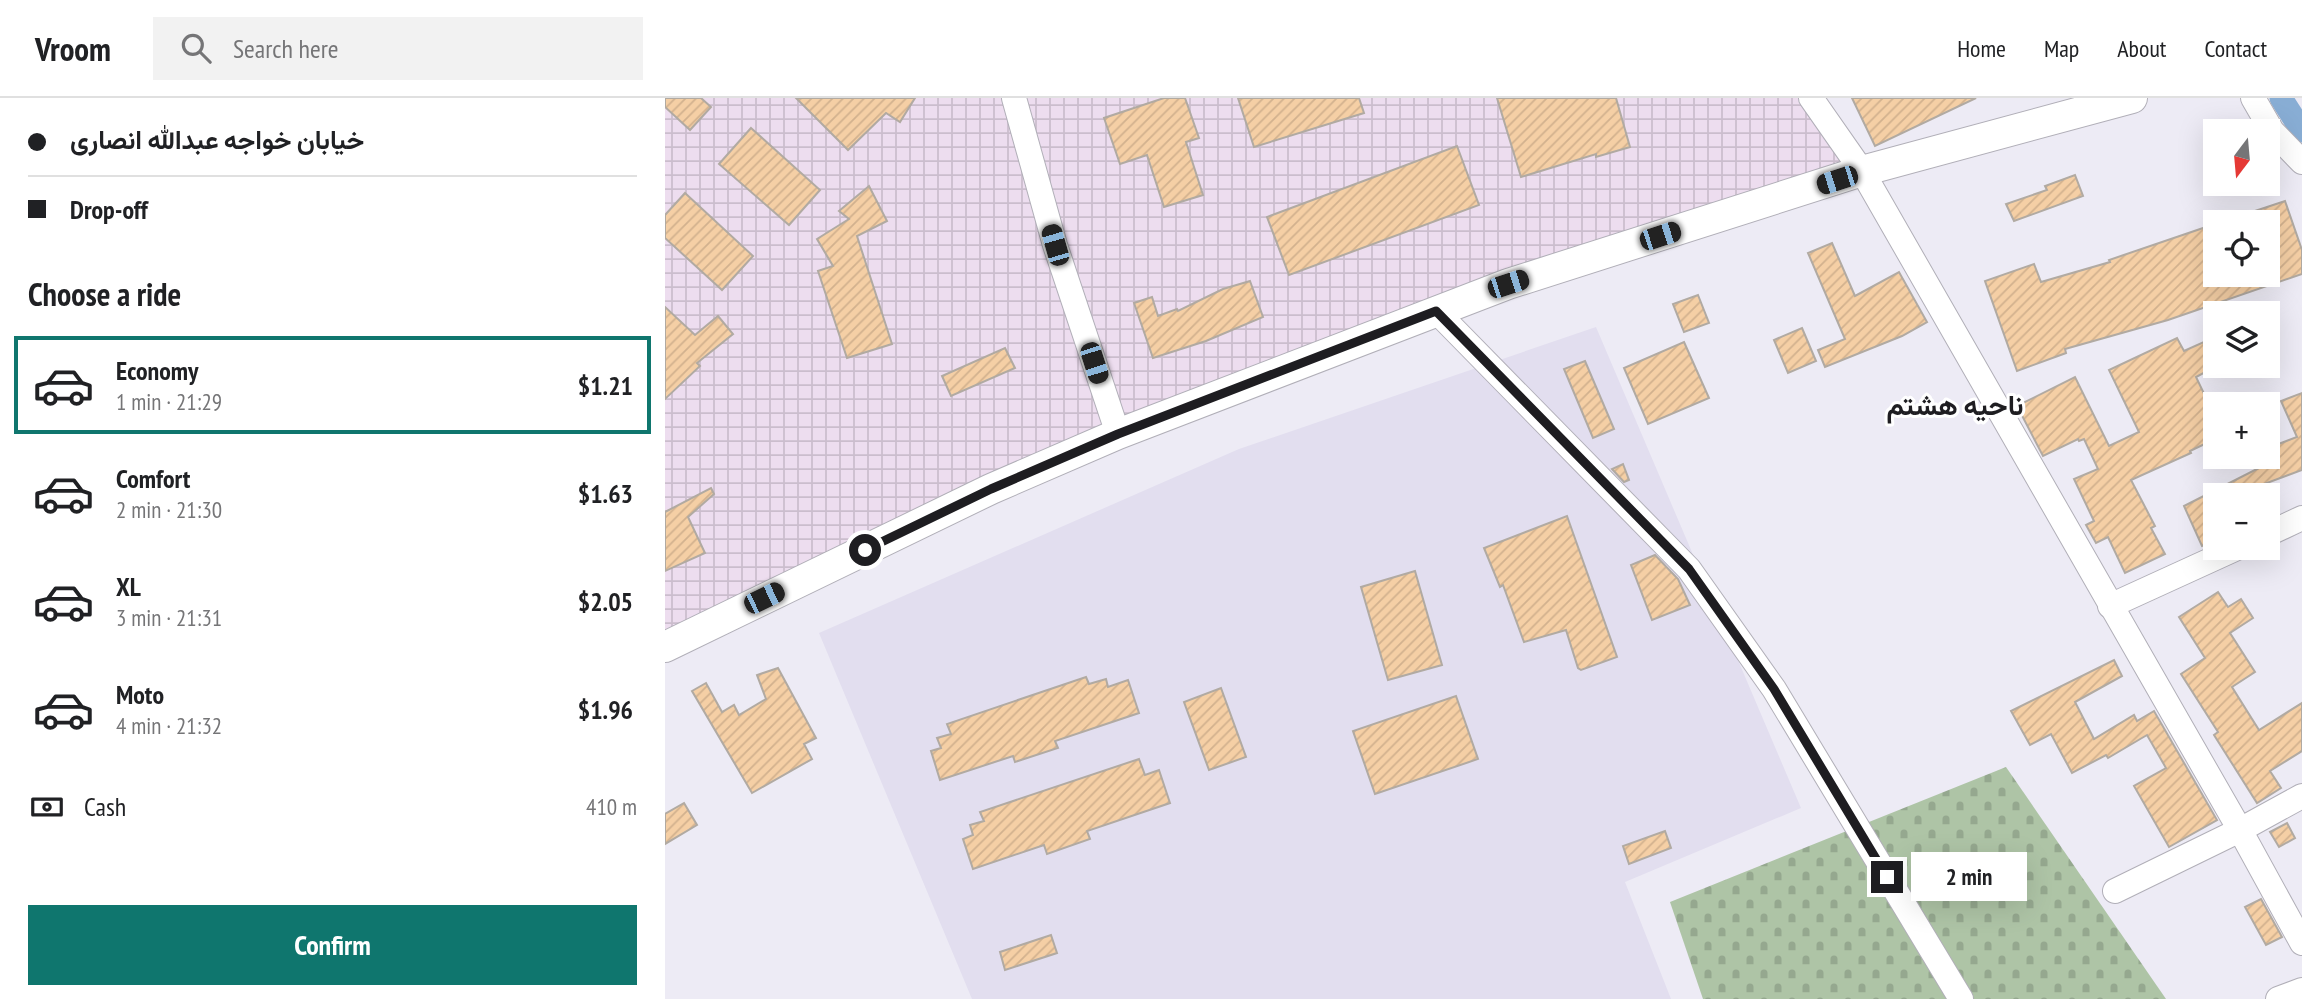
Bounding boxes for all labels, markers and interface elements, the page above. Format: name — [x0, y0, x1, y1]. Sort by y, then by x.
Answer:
search box — [153, 17, 643, 80]
text: Vroom — [35, 27, 111, 70]
icon: search — [177, 29, 215, 67]
text: Search here — [233, 32, 339, 65]
text: Home — [1957, 33, 2006, 64]
text: Map — [2044, 33, 2079, 64]
text: About — [2117, 33, 2166, 64]
text: Contact — [2204, 33, 2267, 64]
north arrow — [2203, 119, 2280, 196]
map controls — [2203, 119, 2280, 560]
text: خیابان خواجه عبدالله انصاری — [70, 123, 364, 156]
car — [1814, 164, 1861, 196]
text: Drop-off — [70, 193, 148, 226]
button: locate — [2203, 210, 2280, 287]
car — [1637, 220, 1684, 252]
car — [1040, 222, 1071, 268]
car — [1485, 268, 1532, 300]
text: Choose a ride — [28, 273, 181, 315]
button: layers — [2203, 301, 2280, 378]
car — [1078, 340, 1111, 386]
icon: car — [32, 354, 95, 417]
text: Economy — [116, 354, 198, 387]
text: $1.21 — [578, 369, 633, 402]
district label: ناحیه هشتم — [1886, 386, 2024, 424]
text: 1 min · 21:29 — [116, 387, 222, 416]
button: + — [2203, 392, 2280, 469]
icon: car — [32, 462, 95, 525]
text: Comfort — [116, 462, 190, 495]
text: $1.63 — [578, 477, 633, 510]
button: − — [2203, 483, 2280, 560]
text: 2 min · 21:30 — [116, 495, 222, 524]
route start — [849, 534, 881, 566]
icon: car — [32, 570, 95, 633]
text: XL — [116, 570, 141, 603]
car — [741, 579, 788, 617]
text: $2.05 — [578, 585, 633, 618]
text: 3 min · 21:31 — [116, 603, 222, 632]
icon: car — [32, 678, 95, 741]
text: Moto — [116, 678, 164, 711]
text: $1.96 — [578, 693, 633, 726]
text: 4 min · 21:32 — [116, 711, 222, 740]
icon: cash — [28, 788, 66, 826]
text: Cash — [84, 790, 126, 823]
text: 410 m — [586, 792, 637, 821]
callout: 2 min — [1911, 852, 2027, 902]
route end — [1871, 861, 1903, 893]
text: 2 min — [1946, 862, 1992, 891]
button: Confirm — [28, 905, 637, 985]

